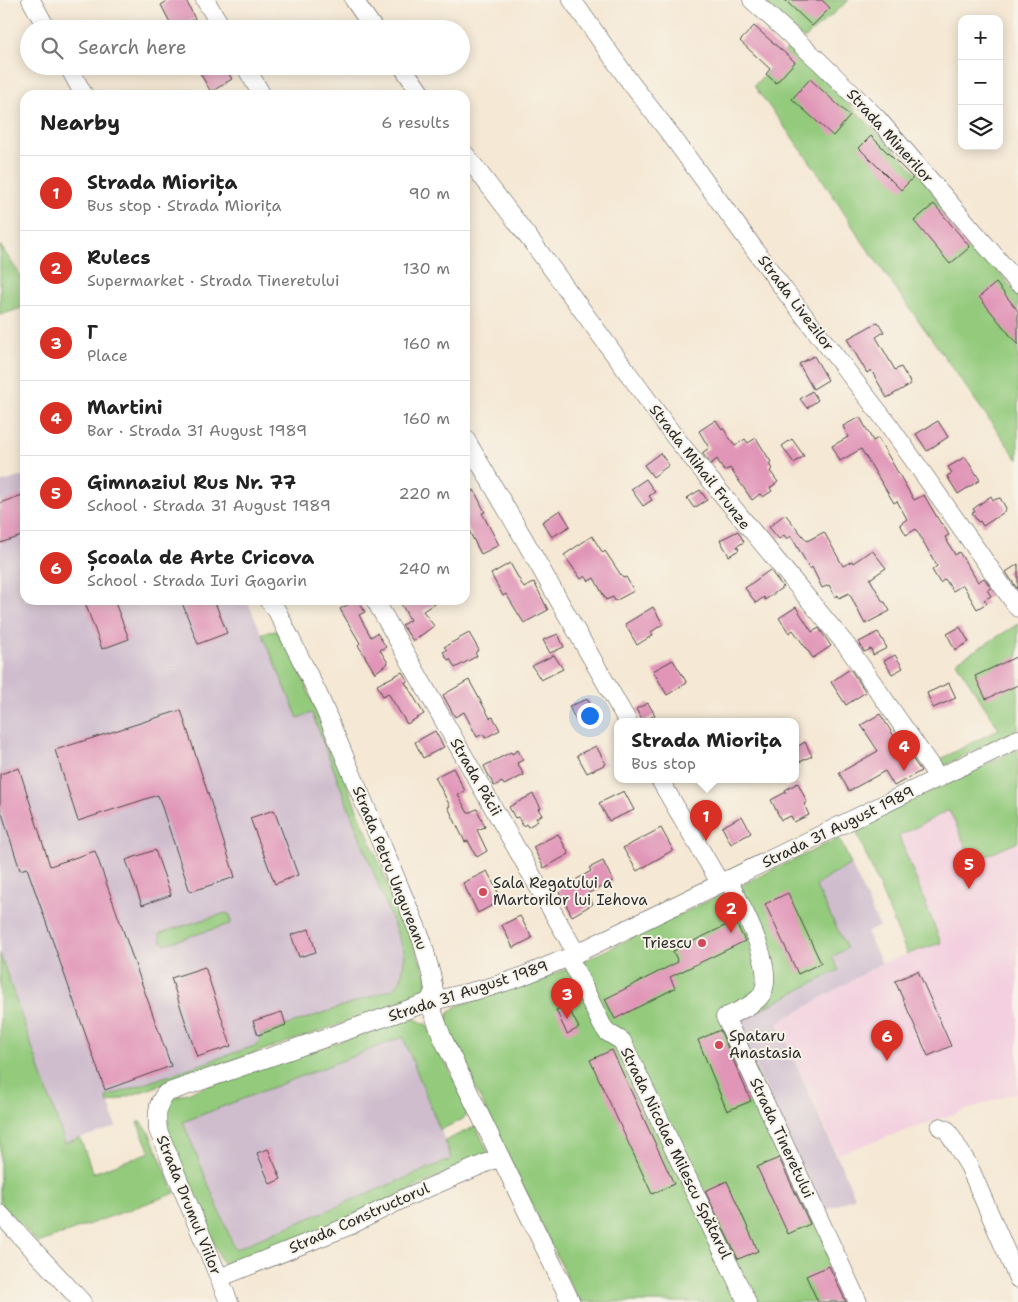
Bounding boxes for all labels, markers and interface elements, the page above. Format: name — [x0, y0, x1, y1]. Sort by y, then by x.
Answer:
map controls — [958, 15, 1003, 150]
button: + — [958, 15, 1003, 60]
search box — [20, 20, 470, 75]
icon: search — [38, 34, 66, 62]
text: Search here — [78, 35, 187, 60]
button: − — [958, 60, 1003, 105]
street label: Strada Minerilor — [842, 84, 938, 188]
button: layers — [958, 105, 1003, 150]
text: Nearby — [40, 109, 120, 137]
text: 6 results — [381, 112, 450, 133]
text: Strada Miorița — [87, 170, 237, 195]
text: 1 — [52, 183, 60, 204]
text: 90 m — [409, 183, 450, 204]
text: Bus stop · Strada Miorița — [87, 195, 282, 216]
text: Rulecs — [87, 245, 150, 270]
street label: Strada Livezilor — [753, 251, 839, 355]
text: 2 — [50, 258, 62, 279]
text: 130 m — [403, 258, 450, 279]
text: Supermarket · Strada Tineretului — [87, 270, 339, 291]
text: Г — [87, 320, 98, 345]
text: 3 — [50, 333, 62, 354]
text: 160 m — [403, 333, 450, 354]
text: Place — [87, 345, 128, 366]
text: Martini — [87, 395, 163, 420]
street label: Strada Mihail Frunze — [645, 400, 755, 534]
text: 4 — [50, 408, 62, 429]
text: 160 m — [403, 408, 450, 429]
text: Bar · Strada 31 August 1989 — [87, 420, 307, 441]
text: Gimnaziul Rus Nr. 77 — [87, 470, 296, 495]
text: 5 — [51, 483, 61, 504]
text: 220 m — [398, 483, 450, 504]
text: School · Strada 31 August 1989 — [87, 495, 331, 516]
text: Școala de Arte Cricova — [87, 545, 314, 570]
text: 6 — [50, 558, 62, 579]
text: 240 m — [398, 558, 450, 579]
text: School · Strada Iuri Gagarin — [87, 570, 307, 591]
your location — [577, 703, 603, 729]
popup — [614, 718, 799, 783]
text: Strada Miorița — [631, 728, 782, 753]
pin: 4 — [888, 730, 920, 771]
street label: Strada Păcii — [446, 734, 506, 820]
text: Bus stop — [631, 753, 696, 774]
street label: Strada 31 August 1989 — [759, 781, 917, 873]
street label: Strada Petru Ungureanu — [348, 783, 432, 953]
pin: 1 — [690, 800, 722, 841]
pin: 5 — [953, 848, 985, 889]
place label: Sala Regatului a Martorilor lui Iehova — [493, 873, 648, 910]
marker: Sala Regatului a Martorilor lui Iehova — [477, 886, 489, 898]
pin: 2 — [715, 892, 747, 933]
place label: Triescu — [642, 933, 692, 953]
marker: Triescu — [696, 937, 708, 949]
street label: Strada 31 August 1989 — [385, 956, 551, 1026]
pin: 3 — [551, 978, 583, 1019]
pin: 6 — [871, 1020, 903, 1061]
place label: Spataru Anastasia — [729, 1026, 802, 1063]
marker: Spataru Anastasia — [713, 1039, 725, 1051]
street label: Strada Nicolae Milescu Spătarul — [616, 1044, 736, 1263]
street label: Strada Tineretului — [745, 1074, 819, 1202]
street label: Strada Drumul Viilor — [152, 1132, 226, 1278]
street label: Strada Constructorul — [286, 1178, 433, 1258]

